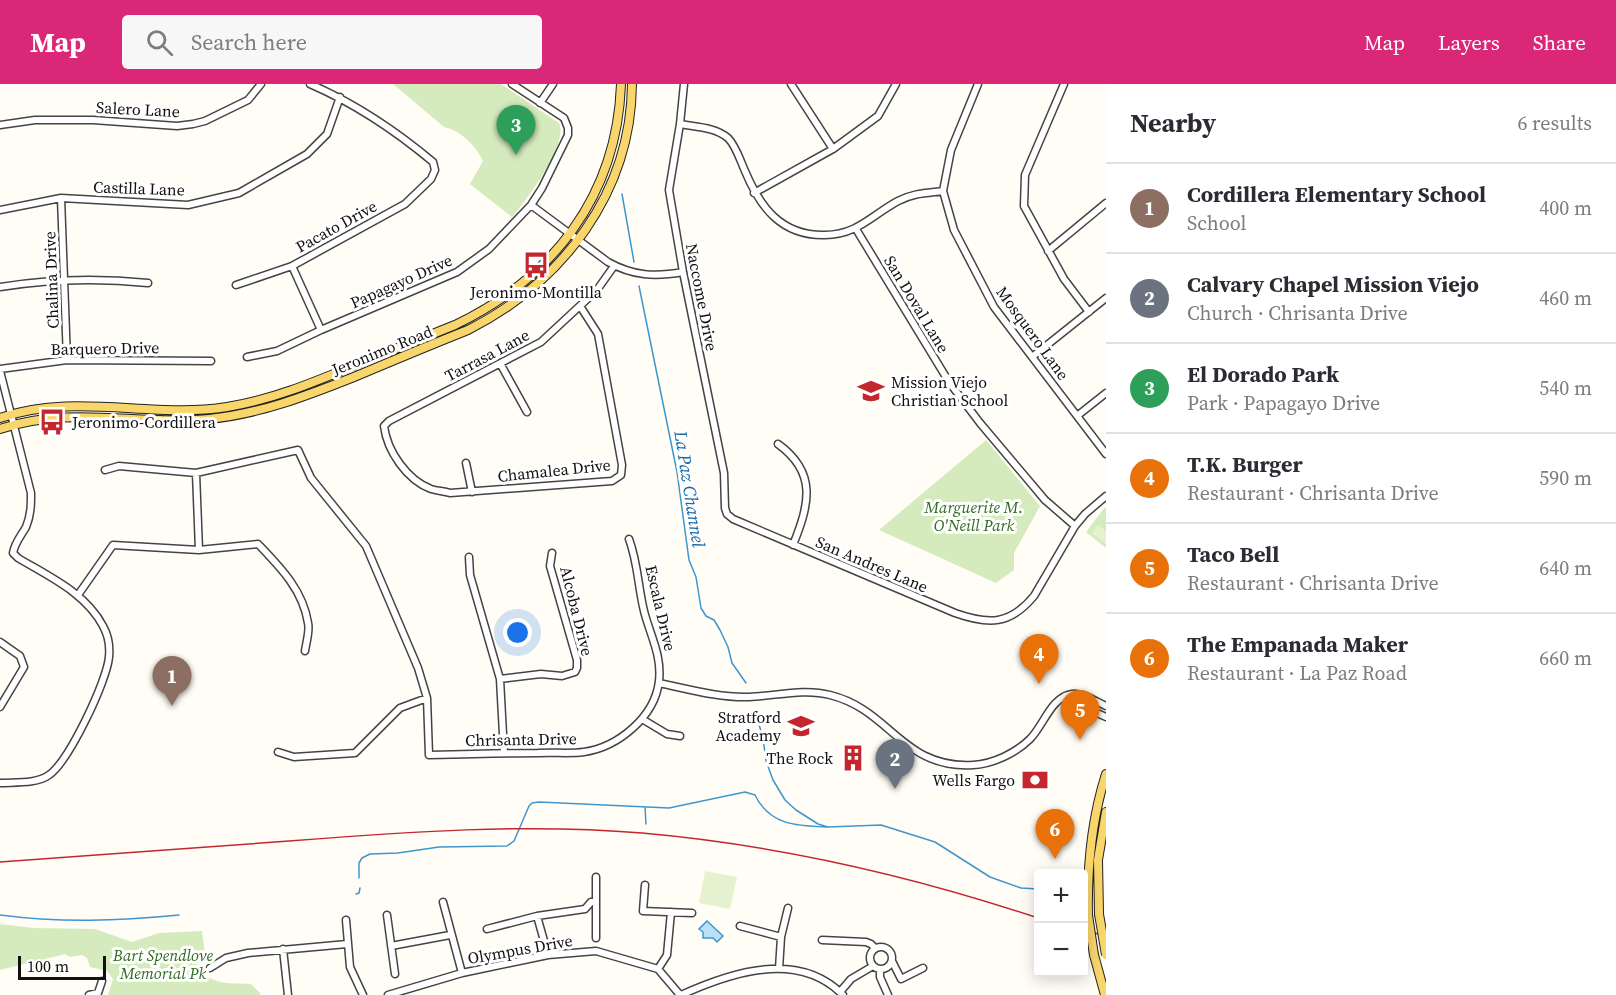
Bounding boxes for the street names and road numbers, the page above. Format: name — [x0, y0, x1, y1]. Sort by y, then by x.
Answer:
street label: Salero Lane — [96, 96, 180, 122]
street label: Castilla Lane — [93, 175, 185, 201]
street label: Pacato Drive — [291, 195, 381, 257]
street label: Chalina Drive — [38, 231, 64, 329]
street label: Naccome Drive — [681, 241, 723, 353]
street label: Papagayo Drive — [347, 249, 455, 313]
street label: San Doval Lane — [879, 251, 955, 357]
street label: Mosquero Lane — [992, 282, 1074, 384]
street label: Jeronimo Road — [327, 320, 436, 381]
street label: Tarrasa Lane — [441, 323, 533, 387]
street label: Barquero Drive — [50, 336, 160, 360]
street label: Chamalea Drive — [496, 453, 612, 487]
street label: San Andres Lane — [812, 530, 932, 598]
street label: Escala Drive — [640, 563, 682, 653]
street label: Alcoba Drive — [555, 564, 599, 658]
street label: Chrisanta Drive — [465, 727, 577, 751]
street label: Olympus Drive — [466, 929, 574, 969]

